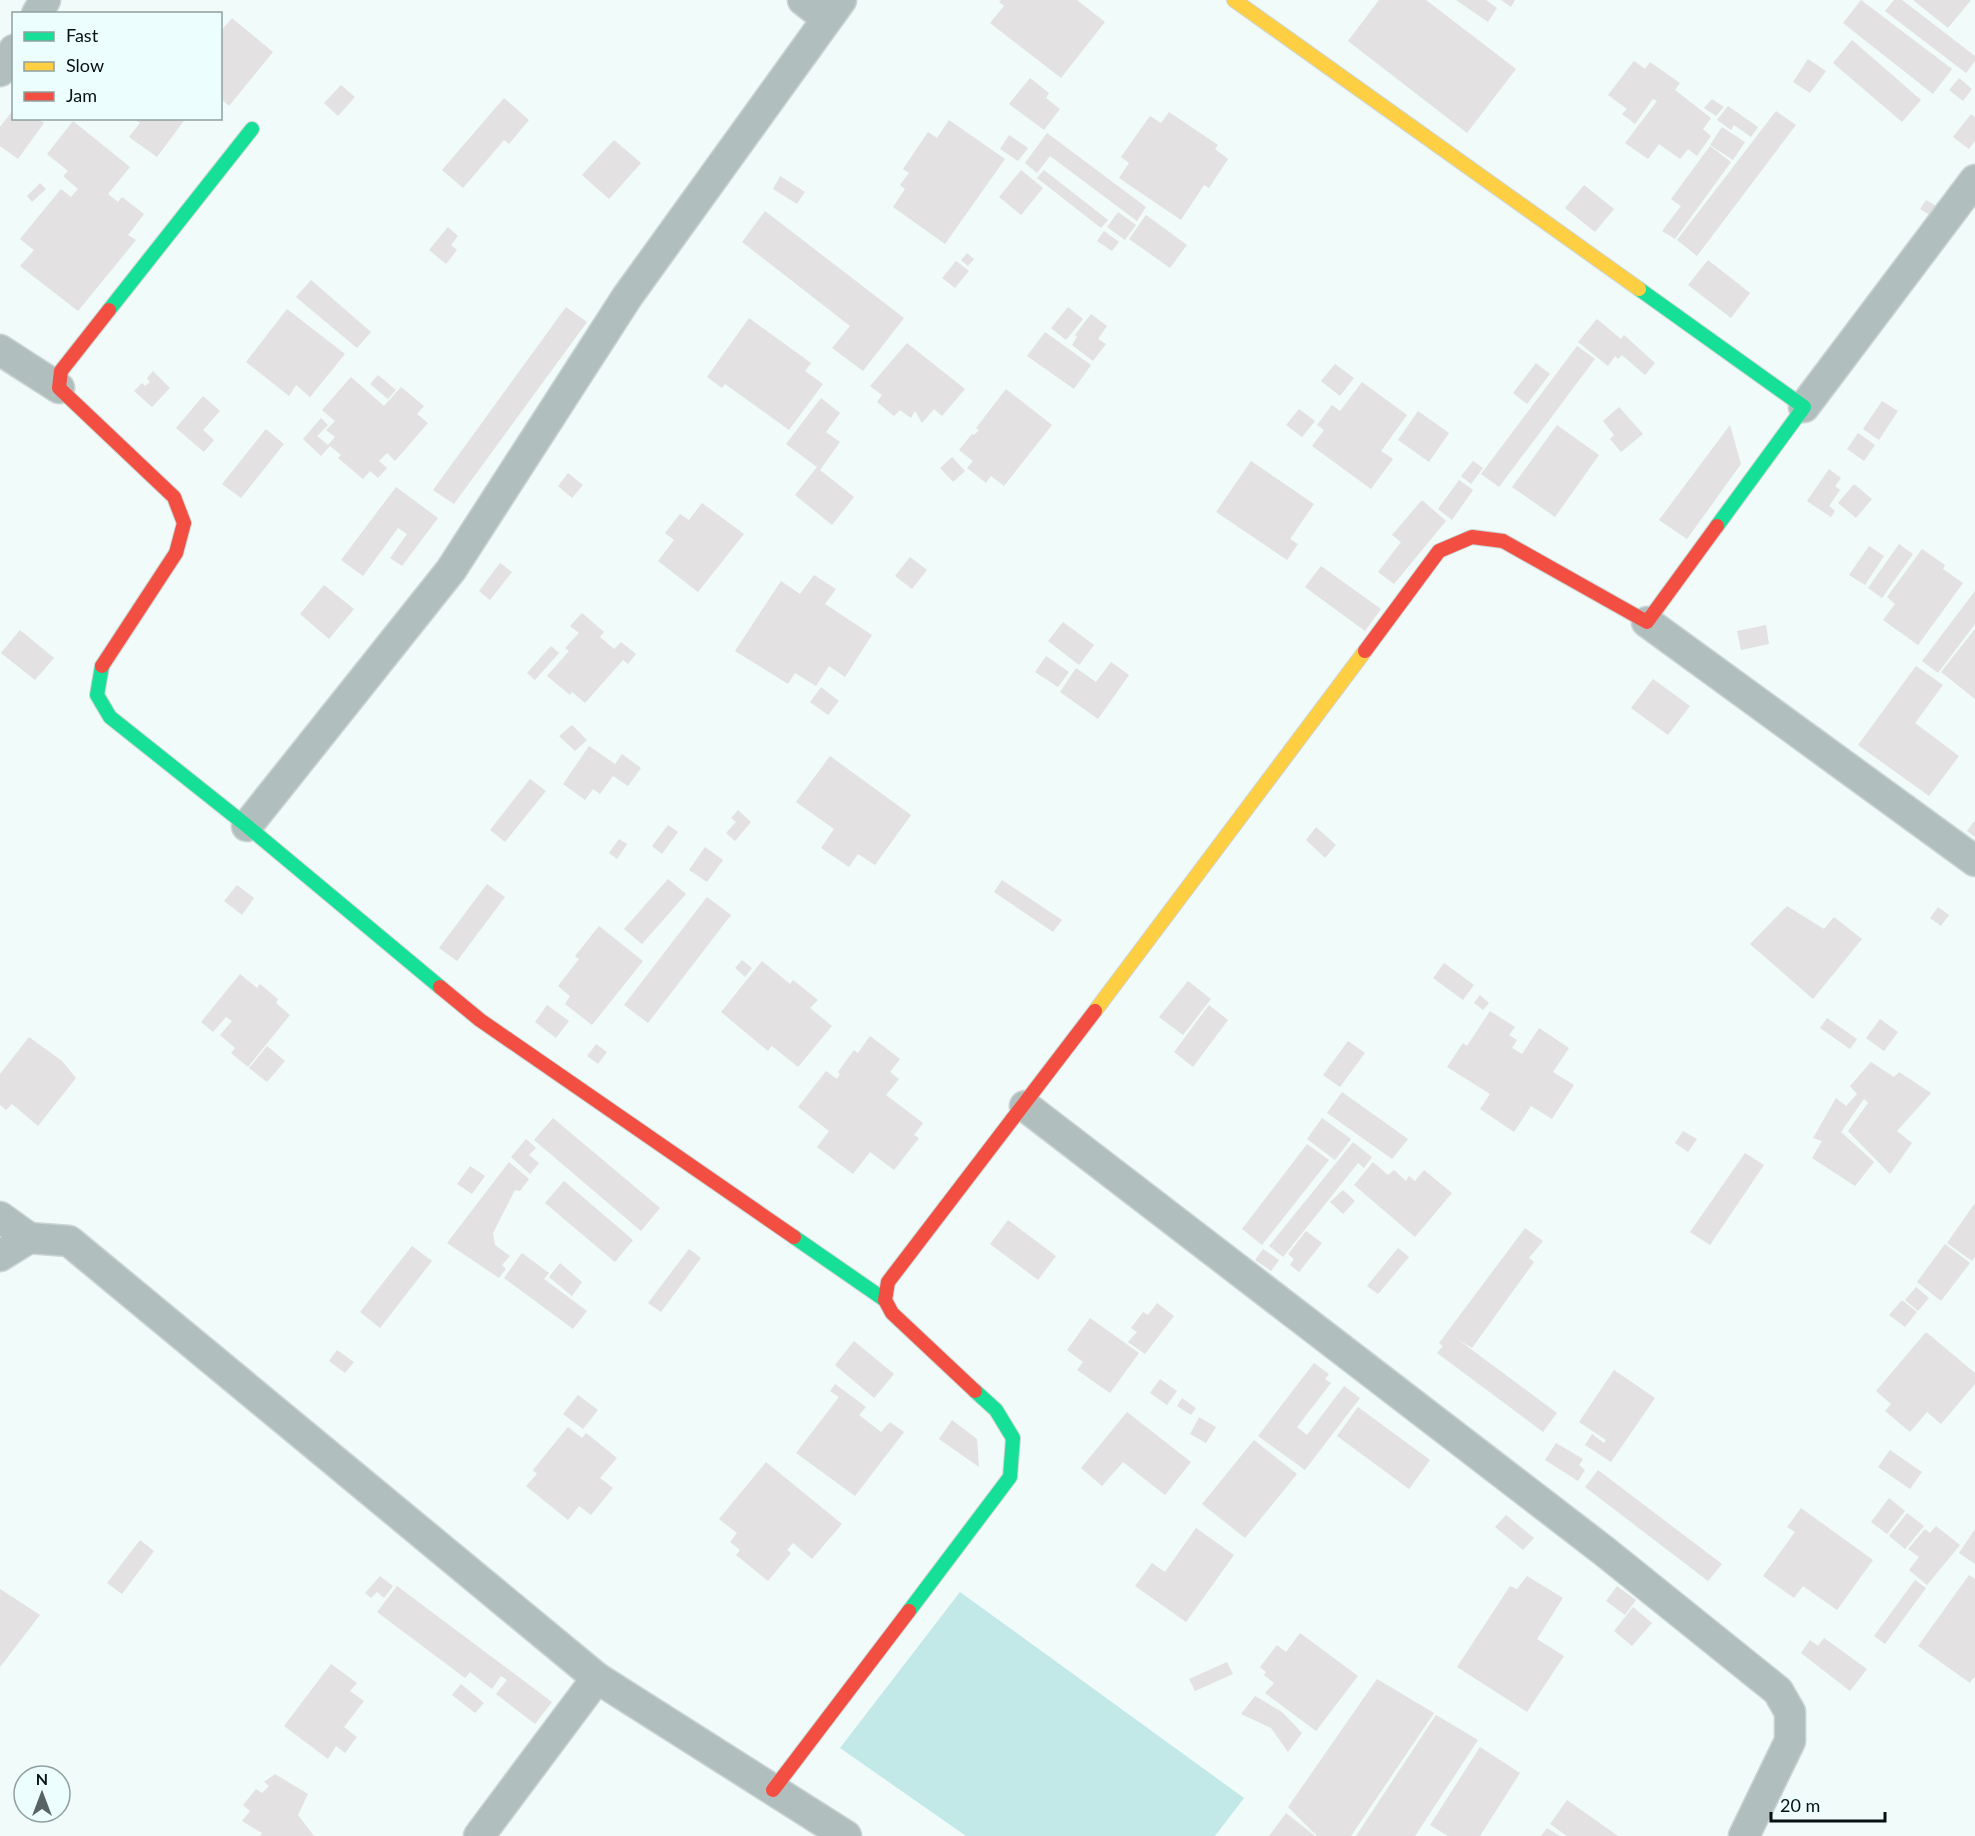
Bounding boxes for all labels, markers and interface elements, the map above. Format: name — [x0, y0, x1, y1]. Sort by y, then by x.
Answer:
legend — [12, 12, 222, 120]
text: Fast — [66, 24, 99, 46]
text: Slow — [66, 54, 104, 76]
text: Jam — [66, 84, 97, 106]
north arrow — [12, 1764, 72, 1824]
text: N — [36, 1769, 48, 1788]
scale bar — [1771, 1785, 1885, 1823]
text: 20 m — [1780, 1794, 1820, 1816]

